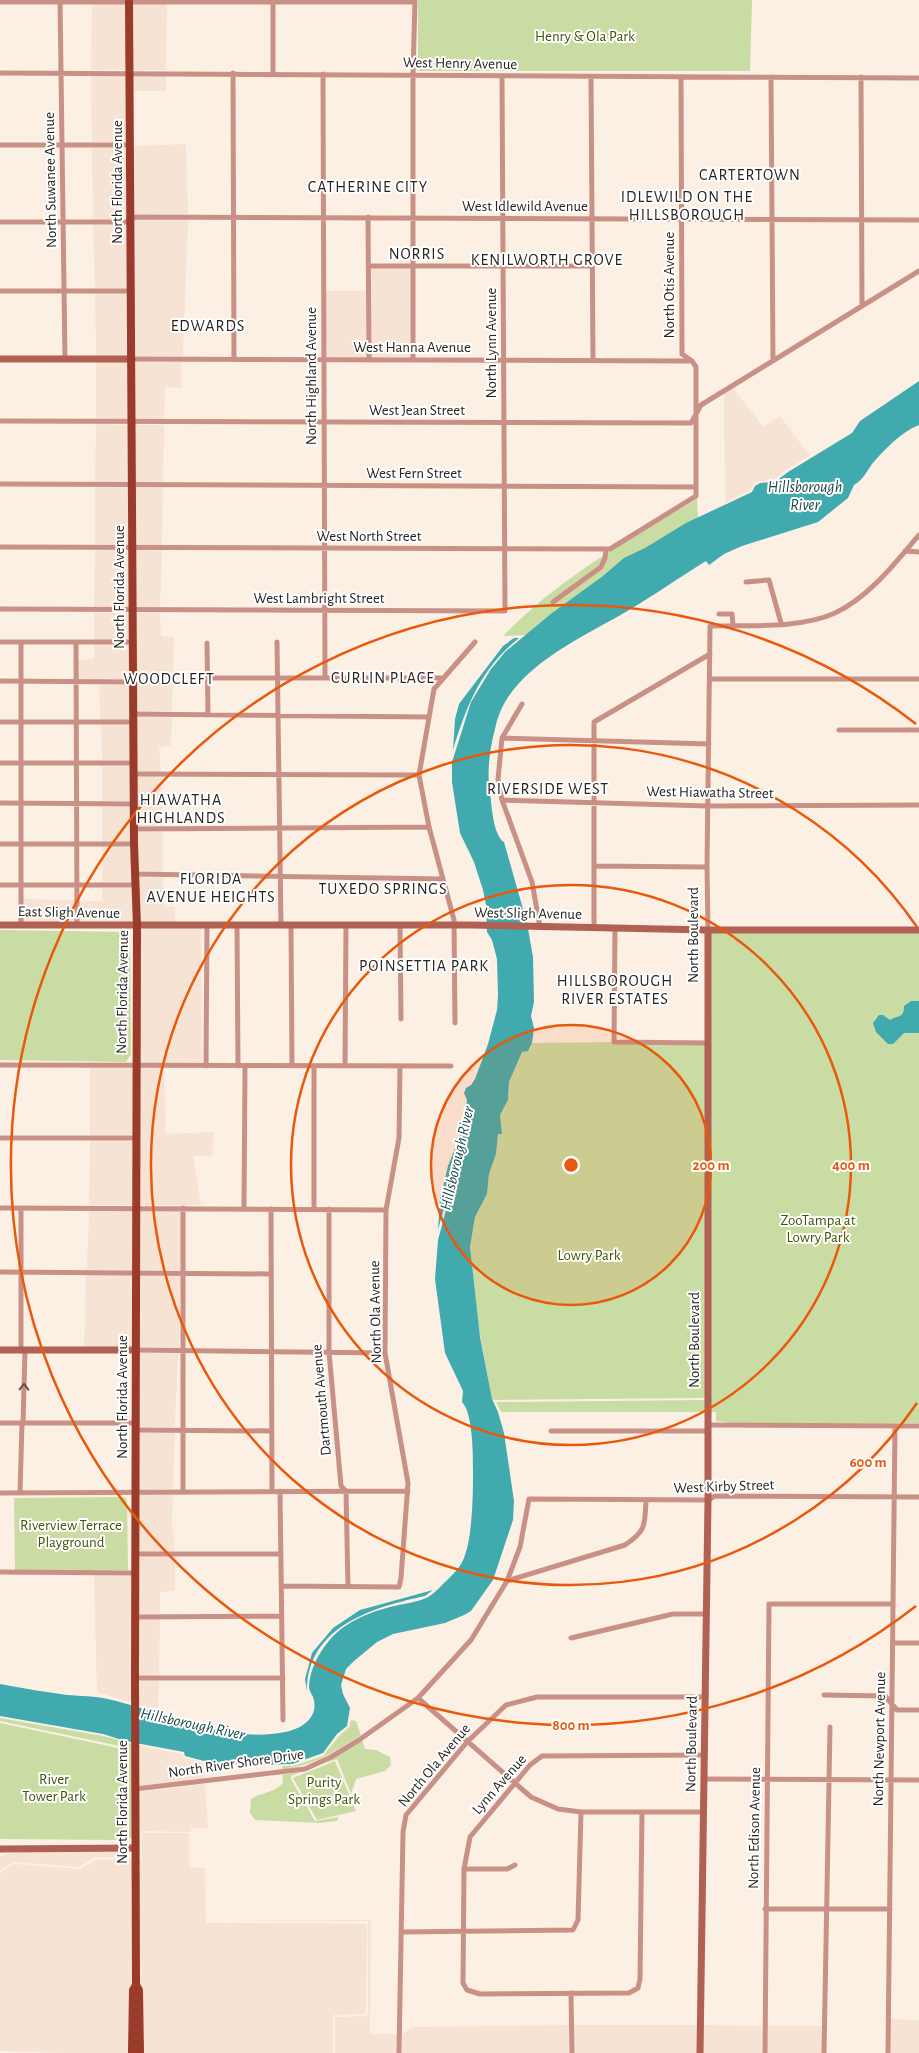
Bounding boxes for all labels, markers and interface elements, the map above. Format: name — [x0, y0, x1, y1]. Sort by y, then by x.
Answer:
park label: Henry & Ola Park — [535, 29, 635, 44]
street label: West Henry Avenue — [403, 55, 517, 72]
street label: North Suwanee Avenue — [42, 112, 59, 248]
street label: North Florida Avenue — [110, 120, 125, 244]
district label: CARTERTOWN — [699, 167, 801, 183]
district label: CATHERINE CITY — [308, 179, 428, 195]
district label: IDLEWILD ON THE HILLSBOROUGH — [621, 189, 753, 223]
street label: West Idlewild Avenue — [462, 199, 588, 214]
street label: North Otis Avenue — [662, 232, 677, 338]
district label: NORRIS — [389, 246, 445, 262]
district label: KENILWORTH GROVE — [471, 252, 623, 268]
street label: North Lynn Avenue — [484, 287, 499, 398]
street label: North Highland Avenue — [304, 307, 319, 445]
district label: EDWARDS — [171, 318, 245, 334]
street label: West Hanna Avenue — [353, 340, 471, 355]
street label: West Jean Street — [369, 403, 465, 418]
street label: West Fern Street — [366, 466, 462, 481]
water label: Hillsborough River — [768, 479, 842, 513]
street label: North Florida Avenue — [112, 525, 127, 649]
street label: West North Street — [317, 529, 422, 544]
street label: West Lambright Street — [253, 591, 385, 606]
district label: CURLIN PLACE — [331, 670, 435, 686]
district label: WOODCLEFT — [123, 671, 215, 687]
district label: RIVERSIDE WEST — [487, 781, 609, 797]
street label: West Hiawatha Street — [646, 784, 774, 801]
district label: HIAWATHA HIGHLANDS — [136, 792, 226, 826]
district label: FLORIDA AVENUE HEIGHTS — [146, 871, 276, 905]
district label: TUXEDO SPRINGS — [318, 881, 448, 897]
street label: North Boulevard — [686, 887, 701, 983]
street label: East Sligh Avenue — [18, 904, 120, 921]
street label: West Sligh Avenue — [474, 905, 582, 922]
street label: North Florida Avenue — [114, 930, 131, 1054]
district label: POINSETTIA PARK — [359, 958, 489, 974]
district label: HILLSBOROUGH RIVER ESTATES — [557, 973, 673, 1007]
water label: Hillsborough River — [437, 1104, 477, 1212]
centre of rings — [562, 1156, 580, 1174]
text: 200 m — [692, 1158, 730, 1173]
text: 400 m — [832, 1158, 870, 1173]
park label: ZooTampa at Lowry Park — [780, 1213, 856, 1245]
park label: Lowry Park — [557, 1248, 621, 1263]
street label: North Ola Avenue — [367, 1260, 384, 1364]
street label: North Boulevard — [687, 1292, 702, 1388]
street label: North Florida Avenue — [115, 1335, 130, 1459]
street label: Dartmouth Avenue — [309, 1343, 334, 1456]
one-way arrow — [19, 1383, 29, 1390]
text: 600 m — [849, 1455, 887, 1470]
street label: West Kirby Street — [673, 1477, 775, 1496]
park label: Riverview Terrace Playground — [20, 1518, 122, 1550]
street label: North Newport Avenue — [871, 1671, 888, 1806]
street label: North Boulevard — [683, 1696, 700, 1792]
water label: Hillsborough River — [139, 1705, 247, 1743]
text: 800 m — [552, 1718, 590, 1733]
street label: North Ola Avenue — [395, 1721, 473, 1810]
street label: North Florida Avenue — [115, 1740, 130, 1864]
street label: North River Shore Drive — [167, 1747, 305, 1780]
street label: Lynn Avenue — [469, 1751, 529, 1817]
street label: North Edison Avenue — [746, 1767, 763, 1889]
park label: River Tower Park — [22, 1772, 86, 1804]
park label: Purity Springs Park — [288, 1775, 360, 1807]

